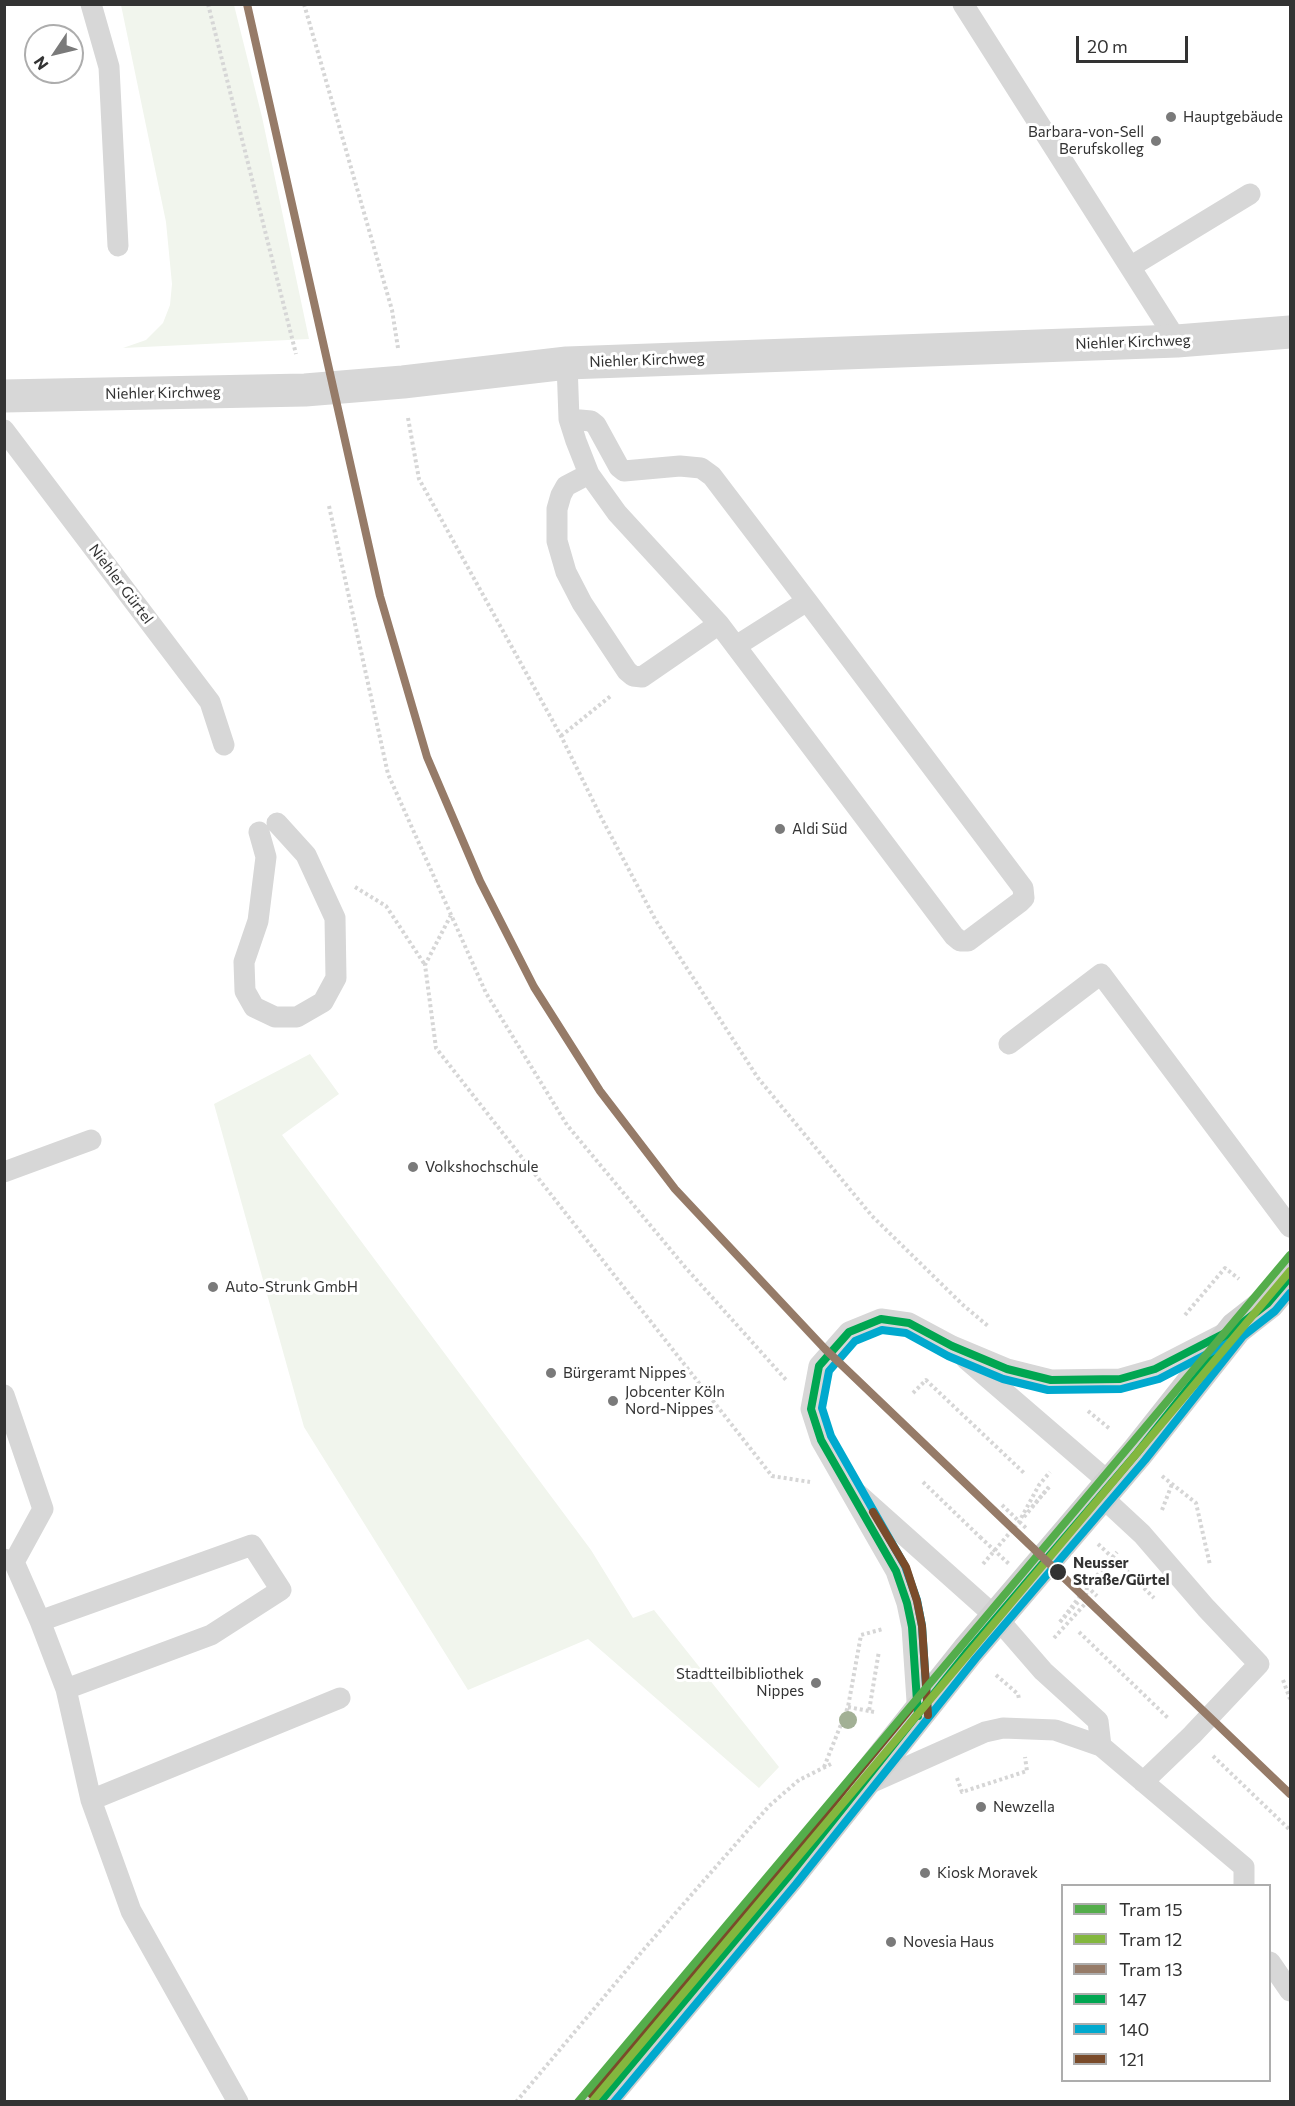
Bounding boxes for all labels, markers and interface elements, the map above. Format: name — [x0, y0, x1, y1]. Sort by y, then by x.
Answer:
north arrow — [24, 24, 84, 84]
scale bar — [1079, 24, 1192, 62]
text: 20 m — [1087, 35, 1128, 57]
text: N — [29, 53, 52, 74]
place label: Hauptgebäude — [1183, 108, 1283, 126]
marker: Hauptgebäude — [1164, 110, 1178, 124]
place label: Barbara-von-Sell Berufskolleg — [1028, 123, 1144, 158]
marker: Barbara-von-Sell Berufskolleg — [1149, 134, 1163, 148]
street label: Niehler Kirchweg — [1075, 331, 1191, 353]
street label: Niehler Kirchweg — [589, 349, 705, 371]
street label: Niehler Kirchweg — [105, 383, 221, 403]
street label: Niehler Gürtel — [85, 540, 157, 628]
place label: Aldi Süd — [792, 820, 847, 838]
marker: Aldi Süd — [773, 822, 787, 836]
place label: Volkshochschule — [425, 1158, 538, 1176]
marker: Volkshochschule — [406, 1160, 420, 1174]
place label: Auto-Strunk GmbH — [225, 1278, 358, 1296]
marker: Auto-Strunk GmbH — [206, 1280, 220, 1294]
place label: Bürgeramt Nippes — [563, 1364, 686, 1382]
marker: Bürgeramt Nippes — [544, 1366, 558, 1380]
place label: Jobcenter Köln Nord-Nippes — [625, 1383, 725, 1418]
marker: Jobcenter Köln Nord-Nippes — [606, 1394, 620, 1408]
place label: Neusser Straße/Gürtel — [1073, 1554, 1170, 1589]
marker: Neusser Straße/Gürtel — [1048, 1562, 1068, 1582]
place label: Stadtteilbibliothek Nippes — [676, 1665, 804, 1700]
marker: Stadtteilbibliothek Nippes — [809, 1676, 823, 1690]
place label: Newzella — [993, 1798, 1055, 1816]
marker: Newzella — [974, 1800, 988, 1814]
place label: Kiosk Moravek — [937, 1864, 1038, 1882]
marker: Kiosk Moravek — [918, 1866, 932, 1880]
legend — [1061, 1884, 1271, 2082]
text: Tram 15 — [1119, 1898, 1183, 1920]
text: Tram 12 — [1119, 1928, 1182, 1950]
place label: Novesia Haus — [903, 1933, 994, 1951]
marker: Novesia Haus — [884, 1935, 898, 1949]
text: Tram 13 — [1119, 1958, 1183, 1980]
text: 147 — [1119, 1988, 1147, 2010]
text: 140 — [1119, 2018, 1149, 2040]
text: 121 — [1119, 2048, 1144, 2070]

